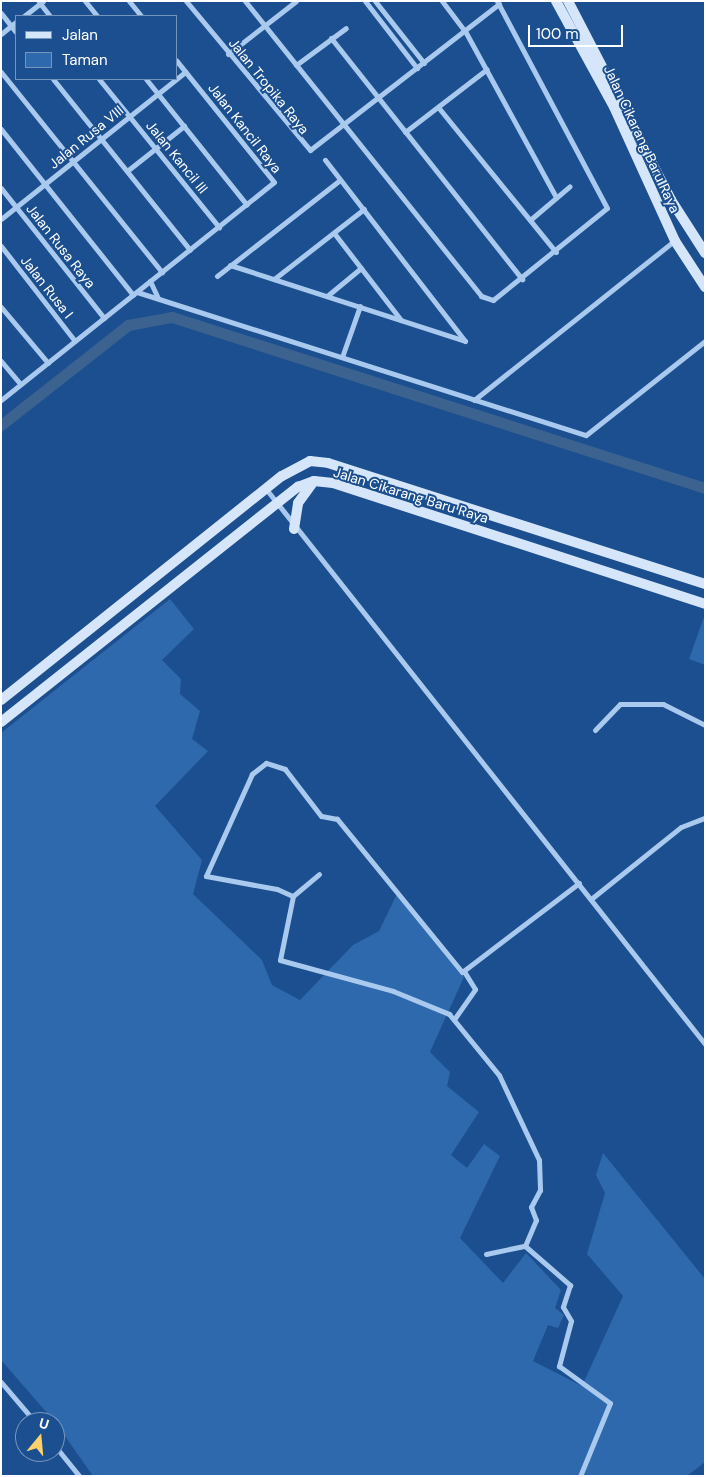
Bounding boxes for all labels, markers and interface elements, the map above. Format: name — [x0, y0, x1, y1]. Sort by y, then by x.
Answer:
legend — [15, 15, 178, 80]
scale bar — [531, 15, 626, 47]
text: 100 m — [536, 24, 579, 44]
text: Jalan — [62, 25, 98, 45]
street label: Jalan Tropika Raya — [225, 35, 313, 137]
text: Taman — [62, 50, 108, 70]
street label: Jalan Cikarang Baru Raya — [600, 62, 684, 216]
street label: Jalan Kancil Raya — [205, 80, 285, 176]
street label: Jalan Rusa VIII — [45, 102, 127, 172]
street label: Jalan Kancil III — [143, 117, 211, 197]
street label: Jalan Rusa Raya — [23, 201, 99, 291]
street label: Jalan Rusa I — [17, 252, 77, 322]
street label: Jalan Cikarang Baru Raya — [332, 463, 490, 527]
north arrow — [15, 1412, 65, 1462]
text: U — [37, 1414, 51, 1434]

